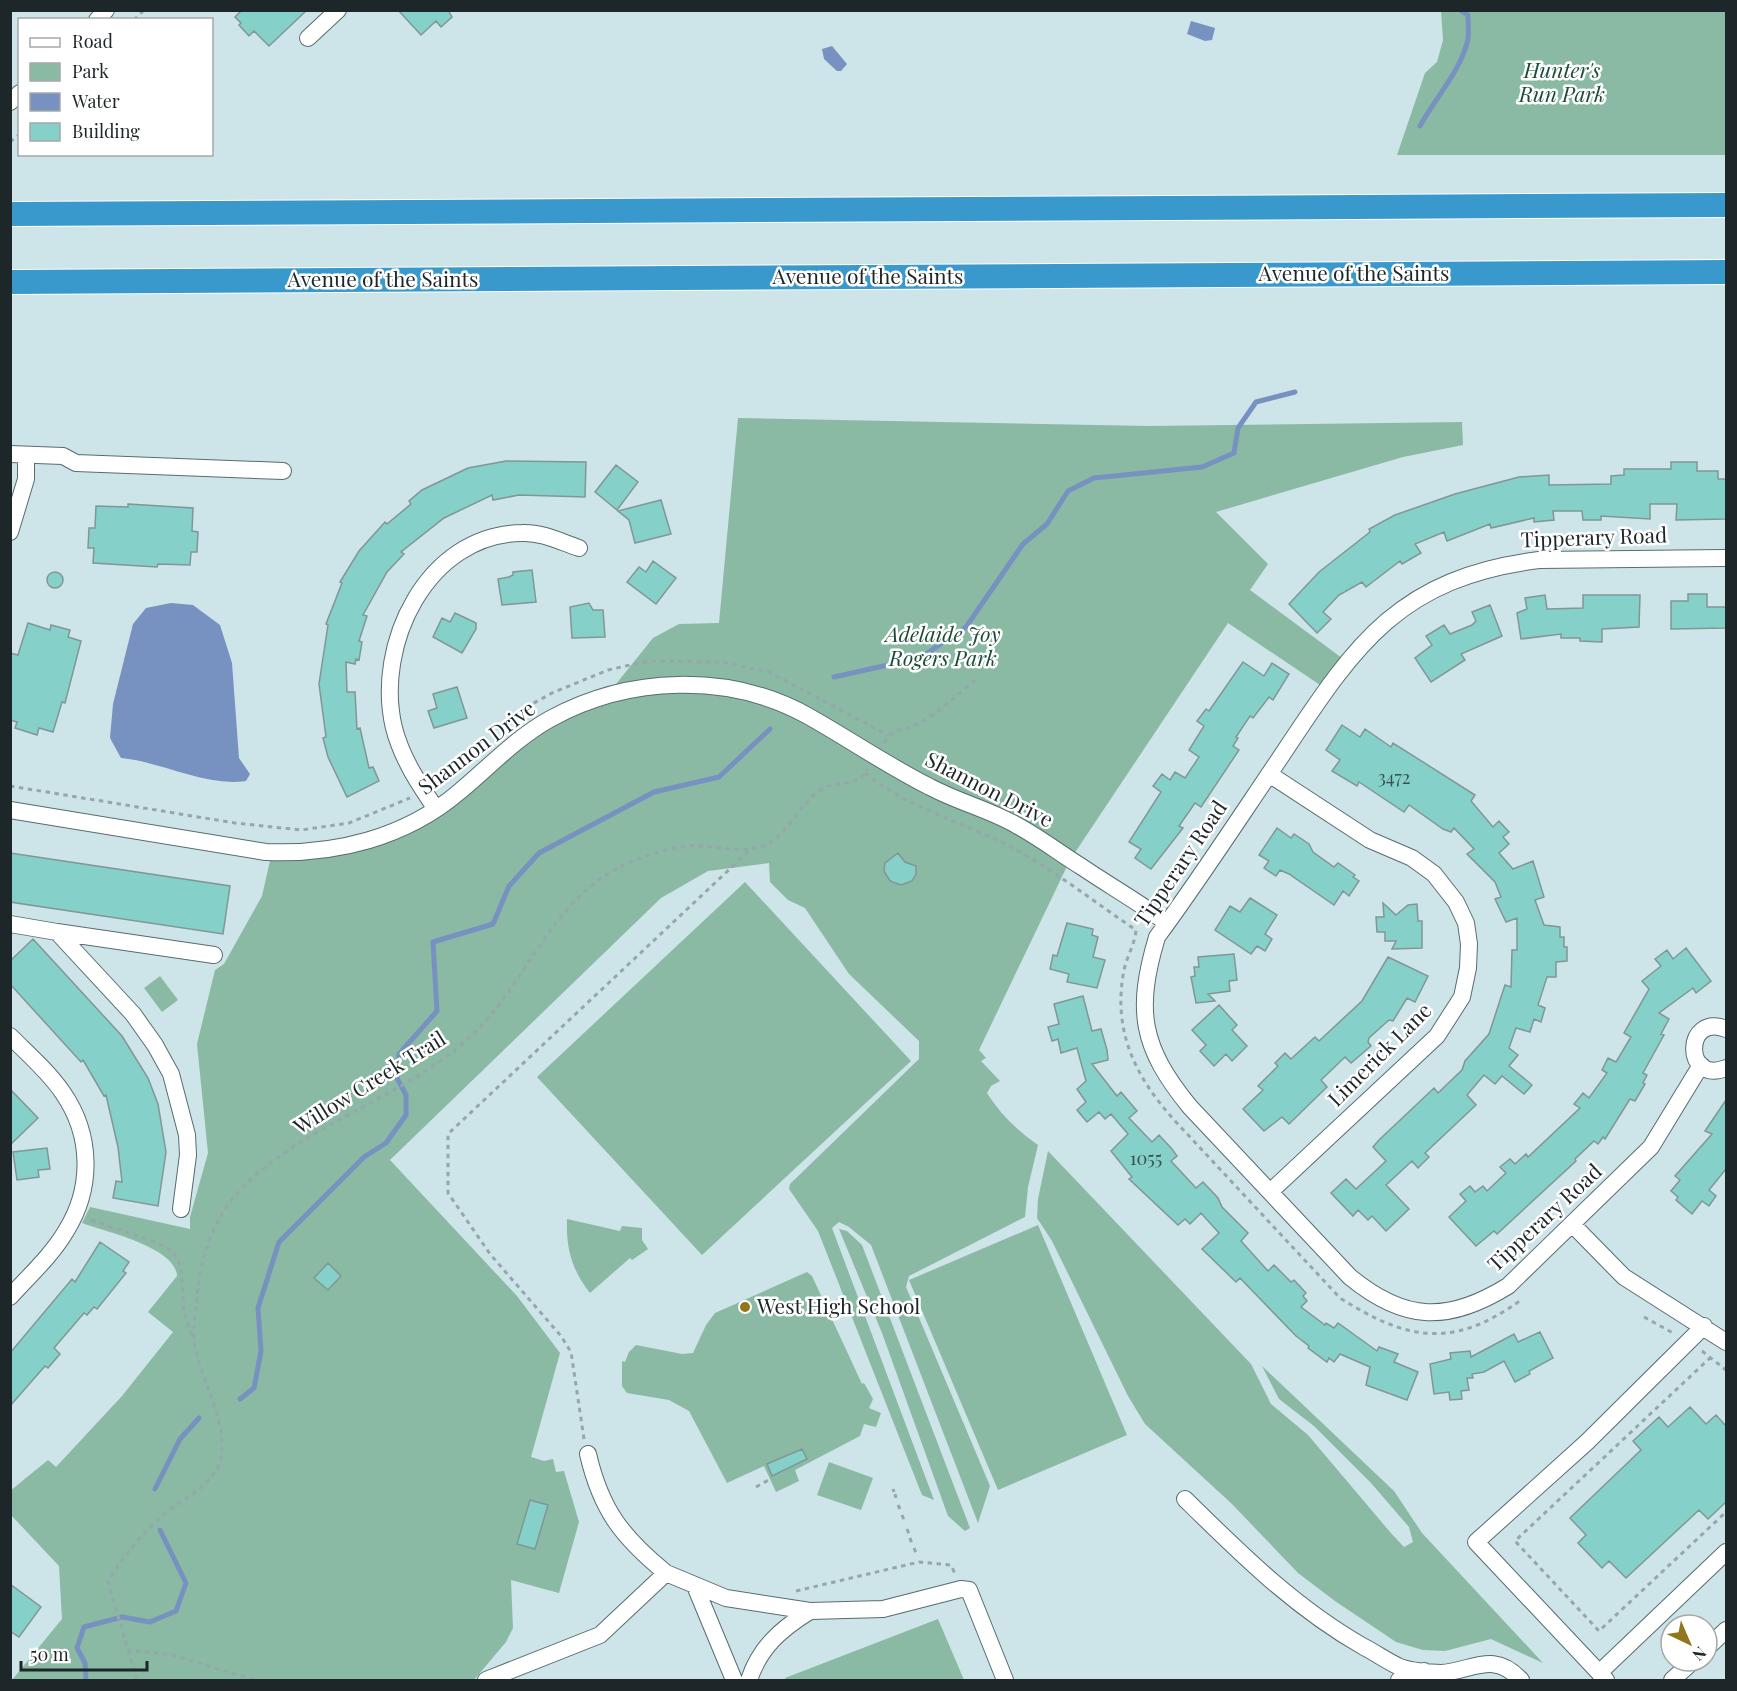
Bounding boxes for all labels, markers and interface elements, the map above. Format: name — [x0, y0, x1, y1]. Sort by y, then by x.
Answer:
legend — [18, 18, 213, 156]
text: Road — [72, 29, 113, 53]
park label: Hunter's Run Park — [1518, 55, 1605, 107]
text: Park — [72, 59, 109, 83]
text: Water — [71, 89, 120, 113]
text: Building — [72, 119, 140, 143]
street label: Avenue of the Saints — [1258, 258, 1449, 286]
street label: Avenue of the Saints — [772, 261, 963, 289]
street label: Avenue of the Saints — [287, 264, 478, 292]
street label: Tipperary Road — [1520, 519, 1668, 553]
park label: Adelaide Joy Rogers Park — [883, 619, 1001, 671]
street label: Shannon Drive — [412, 693, 540, 800]
street label: Shannon Drive — [921, 744, 1059, 832]
house number: 3472 — [1378, 765, 1410, 789]
street label: Tipperary Road — [1127, 794, 1232, 931]
street label: Limerick Lane — [1321, 996, 1437, 1112]
street label: Willow Creek Trail — [287, 1023, 450, 1140]
house number: 1055 — [1130, 1146, 1162, 1170]
street label: Tipperary Road — [1481, 1156, 1607, 1277]
place label: West High School — [756, 1291, 920, 1319]
marker: West High School — [738, 1300, 752, 1314]
north arrow — [1659, 1613, 1719, 1673]
scale bar — [21, 1634, 147, 1672]
text: 50 m — [30, 1642, 69, 1666]
text: N — [1688, 1643, 1711, 1666]

